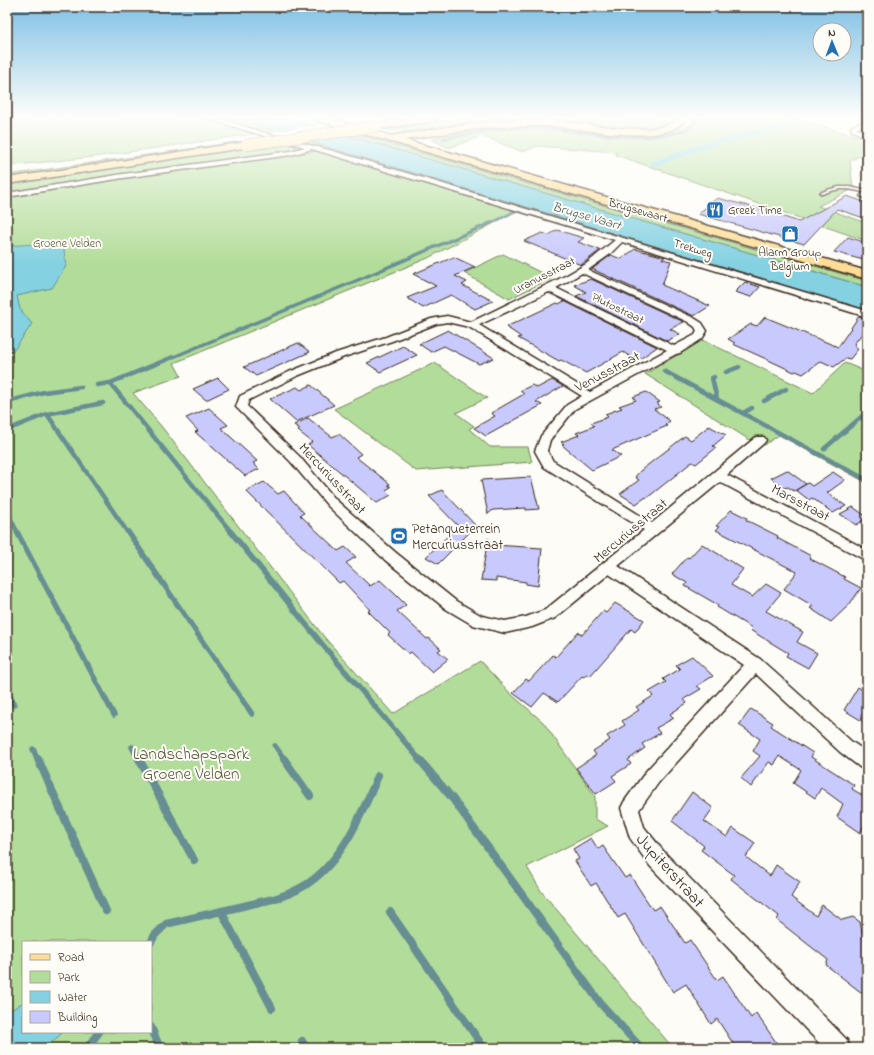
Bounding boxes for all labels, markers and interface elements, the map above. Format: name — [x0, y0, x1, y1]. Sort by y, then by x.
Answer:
north arrow — [812, 22, 852, 62]
text: N — [828, 25, 836, 41]
street label: Brugsevaart — [605, 194, 669, 229]
water label: Brugse Vaart — [550, 198, 625, 237]
restaurant icon: Greek Time — [705, 200, 725, 220]
place label: Greek Time — [728, 202, 783, 220]
shop icon: Alarm Group Belgium — [780, 224, 800, 244]
park label: Groene Velden — [33, 235, 101, 253]
street label: Trekweg — [671, 235, 714, 264]
place label: Alarm Group Belgium — [759, 244, 822, 277]
street label: Uranusstraat — [510, 253, 579, 299]
street label: Plutostraat — [588, 288, 647, 329]
street label: Venusstraat — [571, 346, 644, 399]
street label: Mercuriusstraat — [293, 438, 371, 520]
street label: Marsstraat — [767, 479, 834, 528]
street label: Mercuriusstraat — [589, 494, 673, 569]
place label: Petanqueterrein Mercuriusstraat — [412, 519, 504, 556]
sports icon: Petanqueterrein Mercuriusstraat — [389, 526, 409, 546]
park label: Landschapspark Groene Velden — [133, 742, 250, 787]
street label: Jupiterstraat — [630, 828, 710, 914]
legend — [22, 941, 152, 1033]
text: Road — [58, 949, 84, 967]
text: Park — [58, 969, 80, 987]
text: Water — [58, 989, 87, 1007]
text: Building — [57, 1009, 97, 1028]

